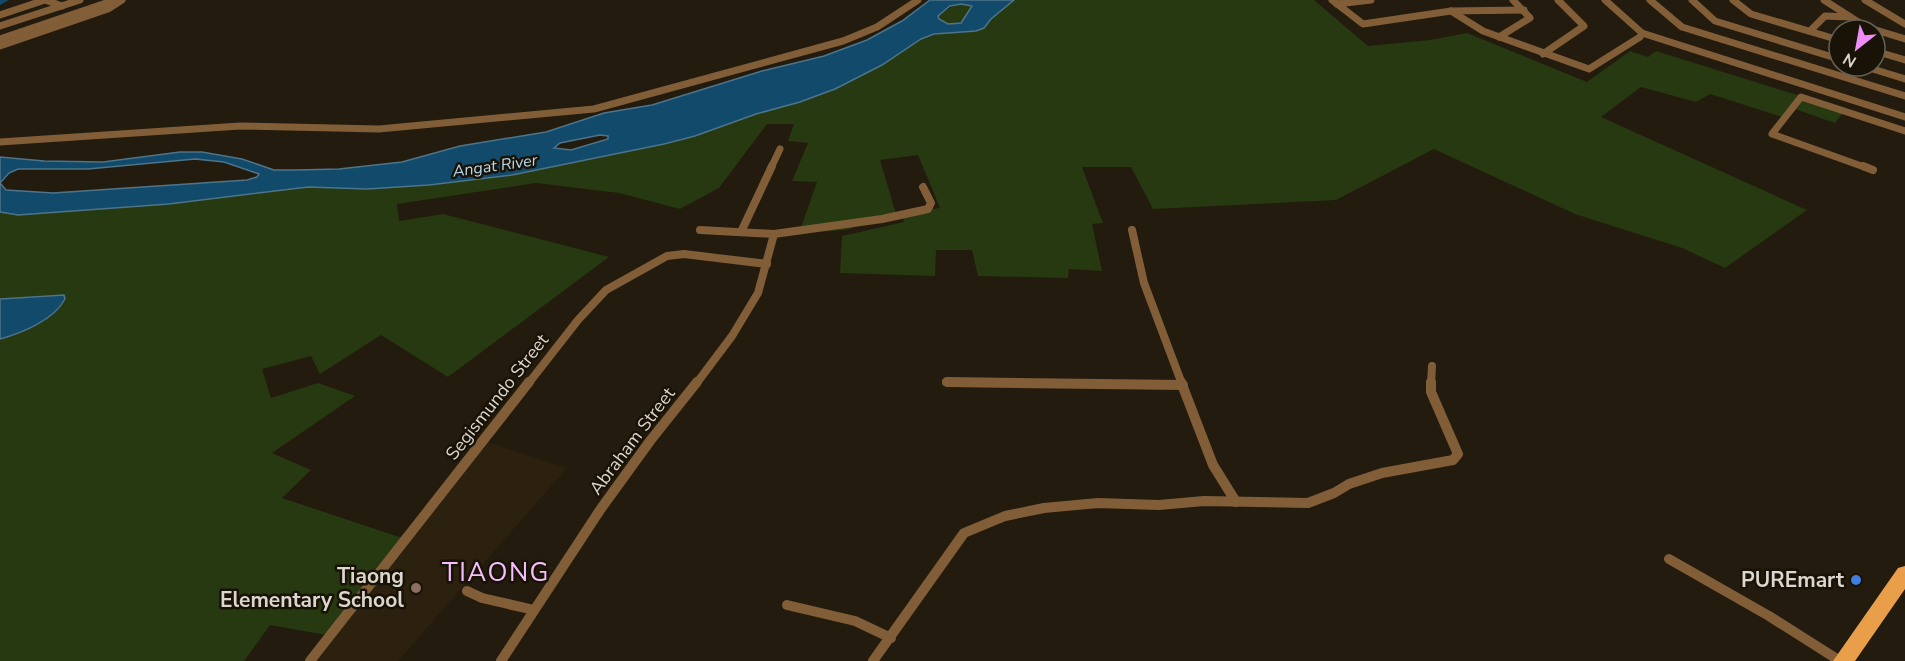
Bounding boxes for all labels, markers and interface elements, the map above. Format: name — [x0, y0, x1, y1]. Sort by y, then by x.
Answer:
north arrow — [1827, 18, 1887, 78]
text: N — [1839, 47, 1861, 73]
water label: Angat River — [450, 149, 540, 183]
street label: Segismundo Street — [440, 328, 554, 465]
street label: Abraham Street — [584, 382, 681, 500]
district label: TIAONG — [442, 555, 550, 590]
place label: Tiaong Elementary School — [220, 562, 404, 614]
place label: PUREmart — [1741, 566, 1845, 594]
marker: PUREmart — [1849, 573, 1863, 587]
marker: Tiaong Elementary School — [409, 581, 423, 595]

